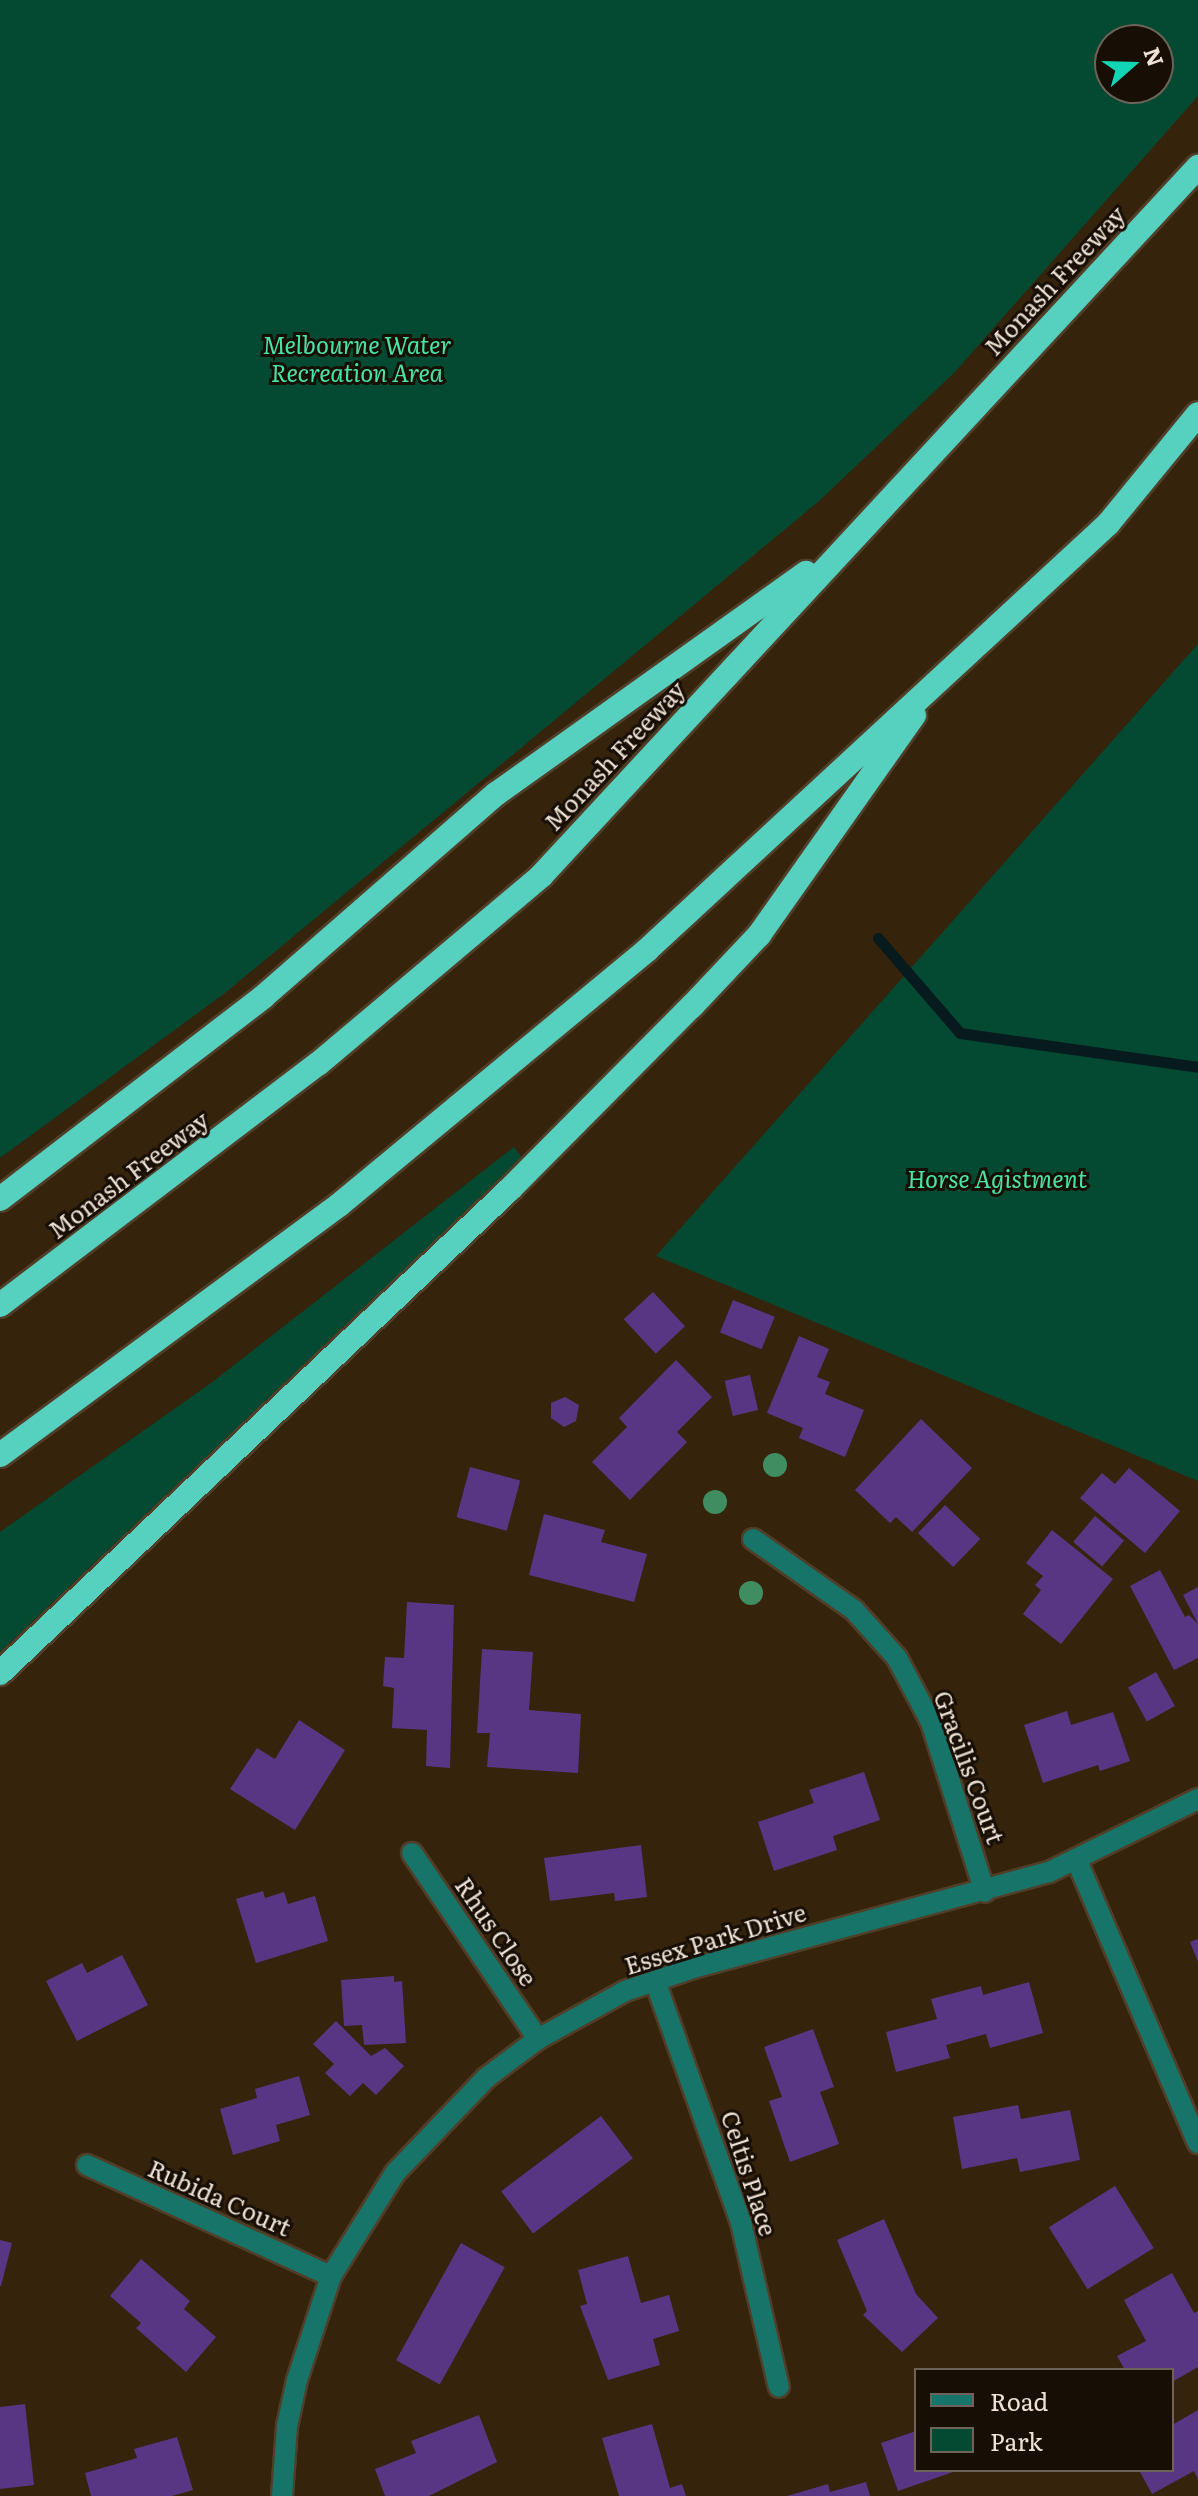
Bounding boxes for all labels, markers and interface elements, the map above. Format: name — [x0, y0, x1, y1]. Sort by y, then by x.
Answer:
north arrow — [1094, 24, 1174, 104]
text: N — [1136, 42, 1174, 71]
street label: Monash Freeway — [978, 199, 1130, 361]
park label: Melbourne Water Recreation Area — [262, 330, 452, 386]
street label: Monash Freeway — [538, 674, 690, 836]
street label: Monash Freeway — [42, 1104, 214, 1244]
park label: Horse Agistment — [907, 1164, 1087, 1192]
street label: Gracilis Court — [929, 1687, 1011, 1847]
street label: Rhus Close — [450, 1871, 544, 1991]
street label: Essex Park Drive — [621, 1897, 809, 1979]
street label: Celtis Place — [716, 2107, 784, 2239]
street label: Rubida Court — [144, 2153, 296, 2241]
legend — [914, 2368, 1174, 2472]
text: Road — [990, 2383, 1048, 2418]
text: Park — [990, 2423, 1043, 2458]

